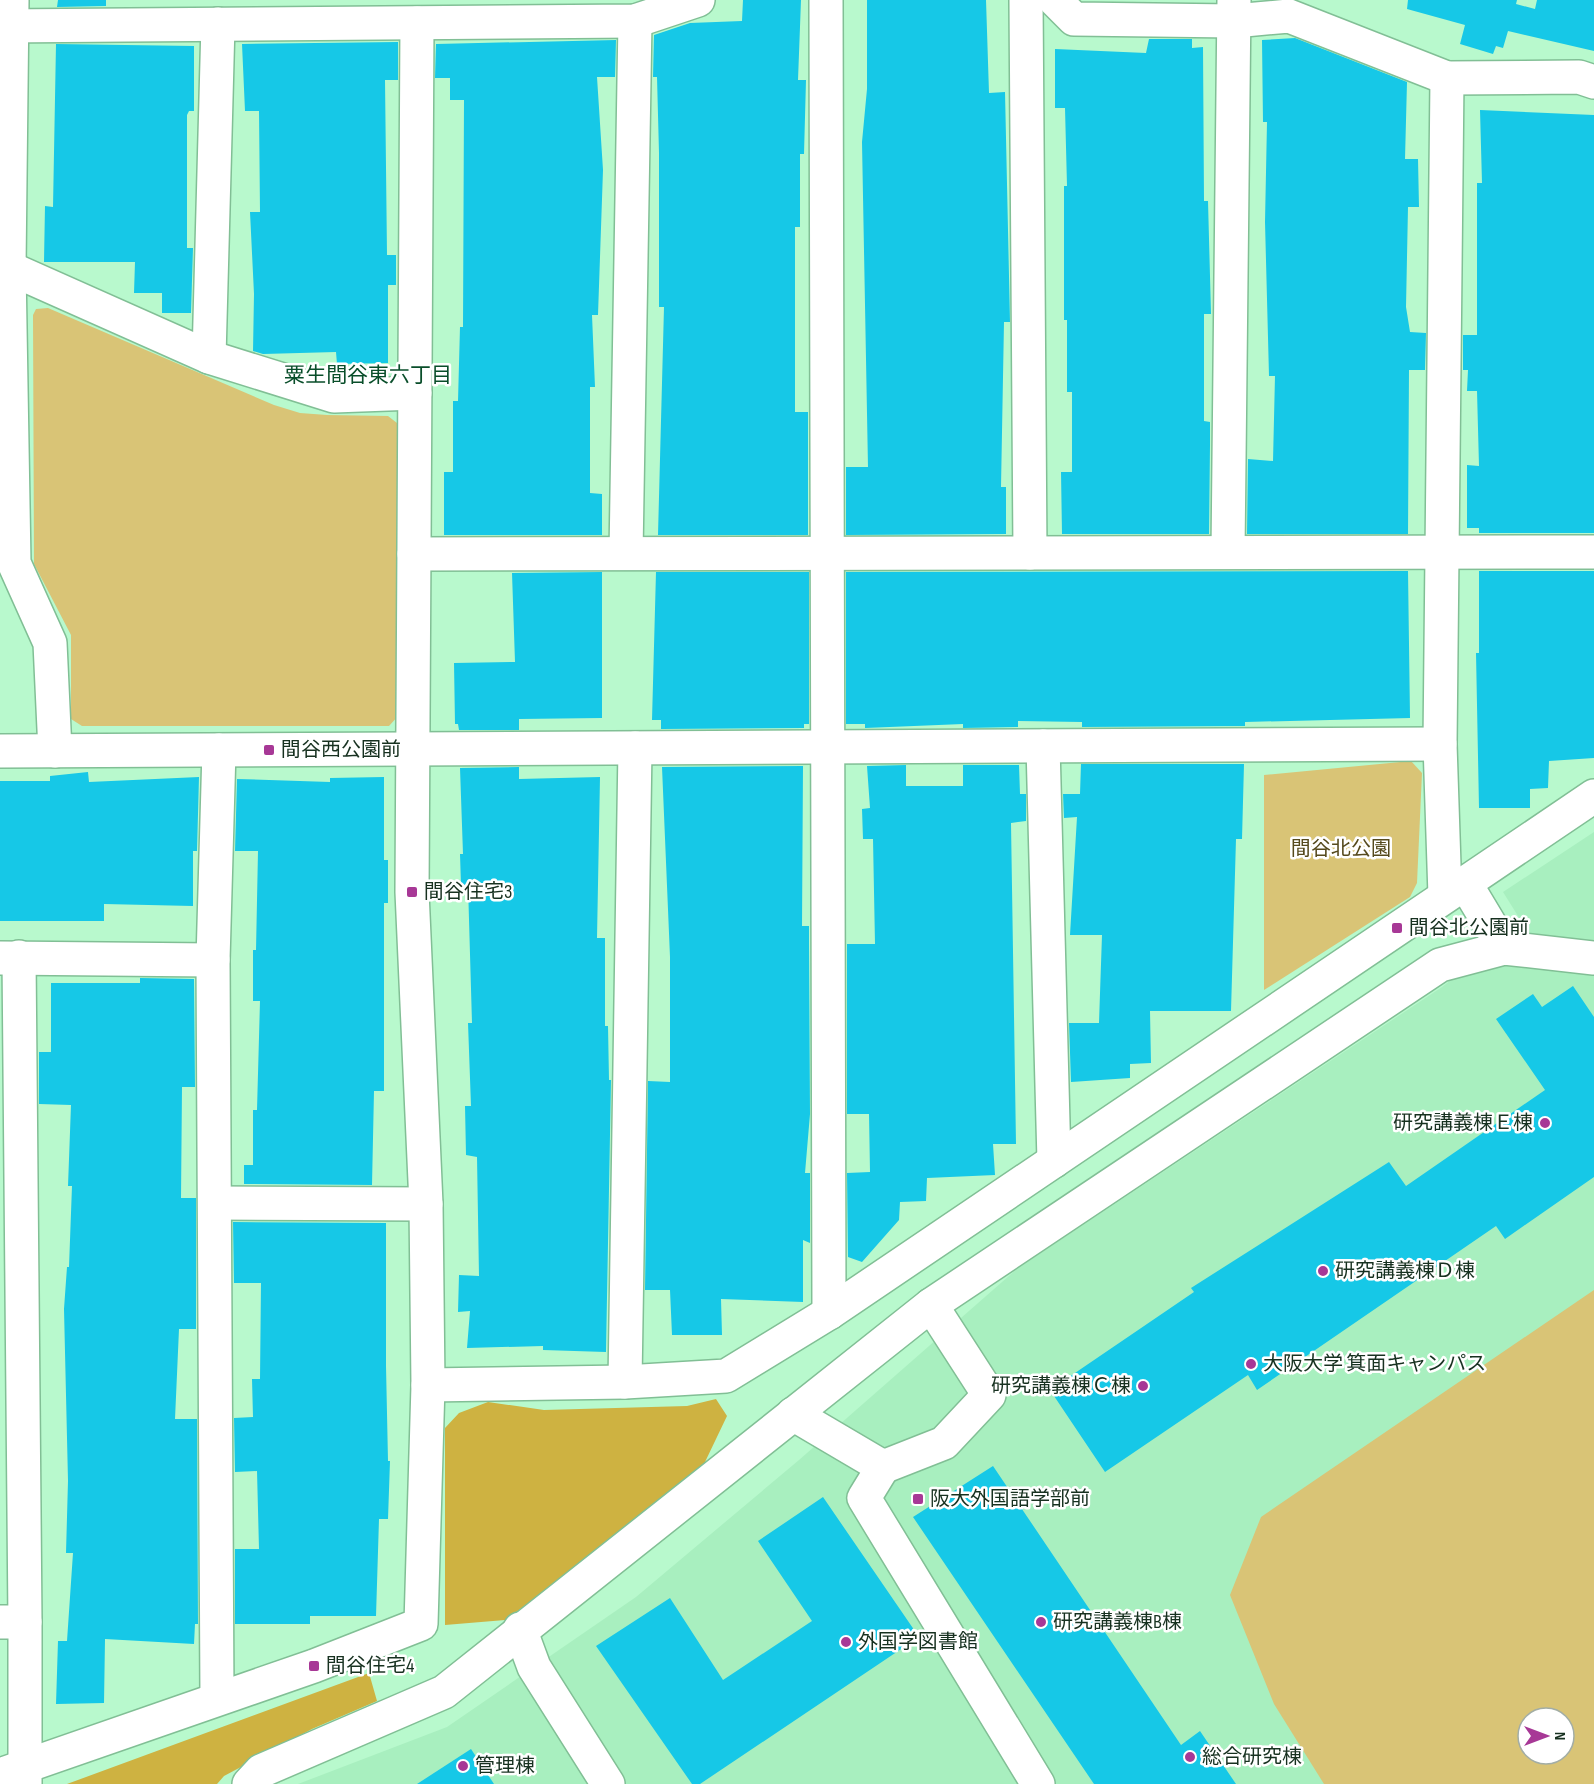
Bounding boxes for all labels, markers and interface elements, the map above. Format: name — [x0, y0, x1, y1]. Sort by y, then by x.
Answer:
district label: 粟生間谷東六丁目 — [284, 363, 452, 388]
place label: 間谷西公園前 — [281, 738, 401, 762]
marker: 間谷西公園前 — [262, 743, 276, 757]
park label: 間谷北公園 — [1291, 837, 1391, 861]
place label: 間谷住宅3 — [424, 880, 512, 904]
marker: 間谷住宅3 — [405, 885, 419, 899]
place label: 間谷北公園前 — [1409, 916, 1529, 940]
marker: 間谷北公園前 — [1390, 921, 1404, 935]
place label: 研究講義棟Ｅ棟 — [1393, 1111, 1533, 1135]
marker: 研究講義棟Ｅ棟 — [1538, 1116, 1552, 1130]
place label: 研究講義棟Ｄ棟 — [1335, 1259, 1475, 1283]
marker: 研究講義棟Ｄ棟 — [1316, 1264, 1330, 1278]
place label: 大阪大学 箕面キャンパス — [1263, 1352, 1486, 1376]
marker: 大阪大学 箕面キャンパス — [1244, 1357, 1258, 1371]
place label: 研究講義棟Ｃ棟 — [991, 1374, 1131, 1398]
marker: 研究講義棟Ｃ棟 — [1136, 1379, 1150, 1393]
place label: 阪大外国語学部前 — [930, 1487, 1090, 1511]
marker: 阪大外国語学部前 — [911, 1492, 925, 1506]
place label: 研究講義棟B棟 — [1053, 1610, 1182, 1634]
marker: 研究講義棟B棟 — [1034, 1615, 1048, 1629]
place label: 外国学図書館 — [858, 1630, 978, 1654]
marker: 外国学図書館 — [839, 1635, 853, 1649]
place label: 間谷住宅4 — [326, 1654, 414, 1678]
marker: 間谷住宅4 — [307, 1659, 321, 1673]
north arrow — [1516, 1706, 1576, 1766]
text: N — [1550, 1732, 1569, 1740]
place label: 総合研究棟 — [1202, 1745, 1302, 1769]
marker: 総合研究棟 — [1183, 1750, 1197, 1764]
place label: 管理棟 — [475, 1754, 535, 1778]
marker: 管理棟 — [456, 1759, 470, 1773]

